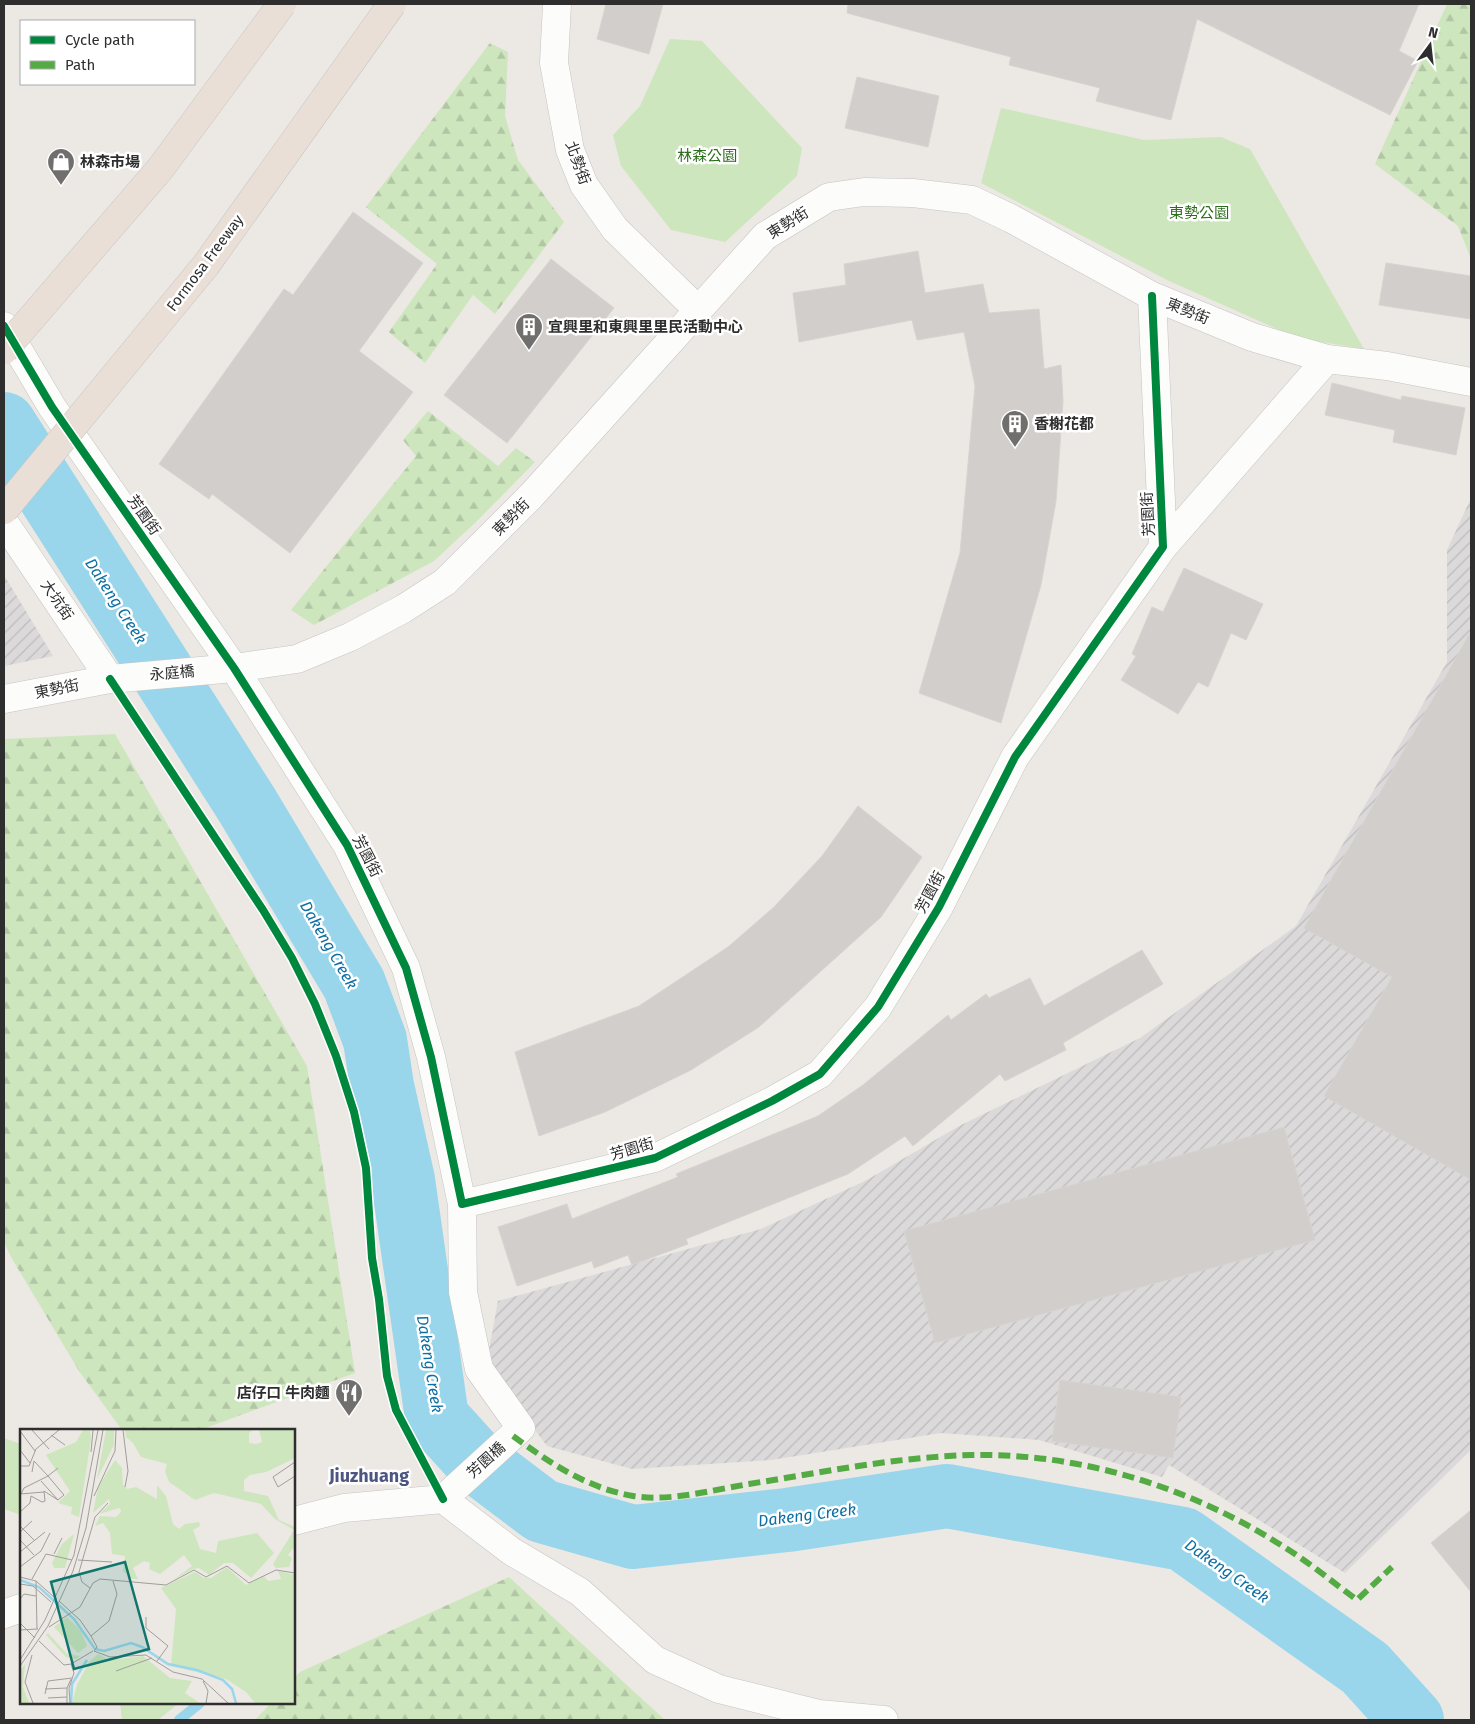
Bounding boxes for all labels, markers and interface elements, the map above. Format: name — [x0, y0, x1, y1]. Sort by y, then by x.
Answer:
legend — [20, 20, 195, 85]
north arrow — [1405, 20, 1455, 70]
text: N — [1427, 24, 1440, 42]
text: Cycle path — [65, 31, 135, 49]
text: Path — [65, 56, 95, 74]
street label: 北勢街 — [562, 139, 594, 187]
shop icon: 林森市場 — [46, 147, 76, 186]
park label: 林森公園 — [677, 147, 737, 165]
place label: 林森市場 — [80, 153, 140, 171]
street label: 東勢街 — [764, 203, 812, 243]
park label: 東勢公園 — [1169, 204, 1229, 222]
street label: Formosa Freeway — [163, 211, 248, 315]
street label: 東勢街 — [1164, 294, 1212, 328]
building icon: 宜興里和東興里里民活動中心 — [514, 312, 544, 351]
place label: 宜興里和東興里里民活動中心 — [548, 318, 743, 336]
building icon: 香榭花都 — [1000, 409, 1030, 448]
place label: 香榭花都 — [1034, 415, 1094, 433]
street label: 芳園街 — [124, 491, 164, 539]
street label: 芳園街 — [1138, 491, 1158, 537]
street label: 東勢街 — [489, 495, 533, 539]
water label: Dakeng Creek — [81, 555, 151, 648]
street label: 大坑街 — [37, 576, 77, 624]
street label: 永庭橋 — [149, 662, 195, 684]
street label: 東勢街 — [33, 676, 81, 702]
street label: 芳園街 — [349, 832, 385, 880]
street label: 芳園街 — [911, 868, 949, 916]
water label: Dakeng Creek — [296, 898, 362, 993]
street label: 芳園街 — [608, 1134, 656, 1164]
water label: Dakeng Creek — [413, 1314, 447, 1414]
restaurant icon: 店仔口 牛肉麵 — [334, 1378, 364, 1417]
place label: 店仔口 牛肉麵 — [236, 1384, 330, 1402]
inset map — [20, 1429, 295, 1704]
street label: 芳園橋 — [463, 1438, 509, 1482]
district label: Jiuzhuang — [328, 1465, 409, 1487]
water label: Dakeng Creek — [757, 1500, 857, 1530]
water label: Dakeng Creek — [1181, 1535, 1273, 1607]

